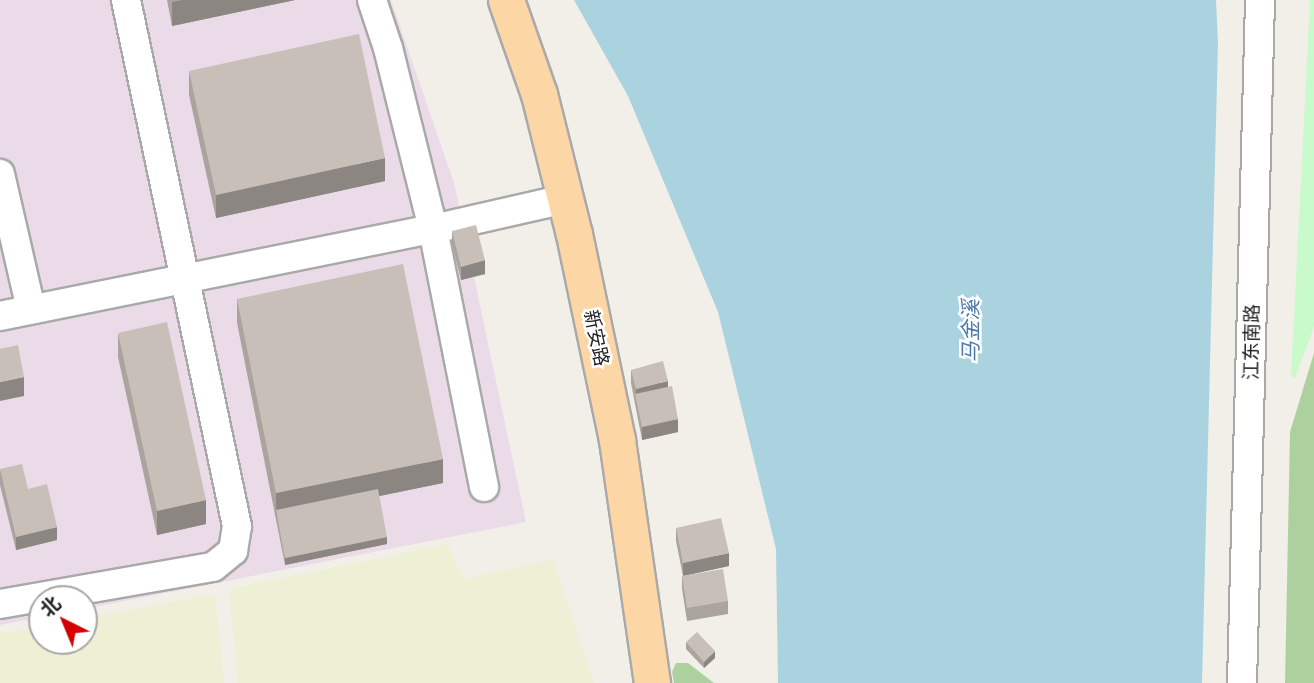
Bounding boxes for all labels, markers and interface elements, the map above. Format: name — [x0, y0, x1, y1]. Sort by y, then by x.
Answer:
water label: 马金溪 — [957, 300, 983, 362]
street label: 江东南路 — [1240, 304, 1264, 380]
street label: 新安路 — [579, 308, 613, 368]
north arrow — [28, 585, 98, 655]
text: 北 — [36, 592, 64, 621]

